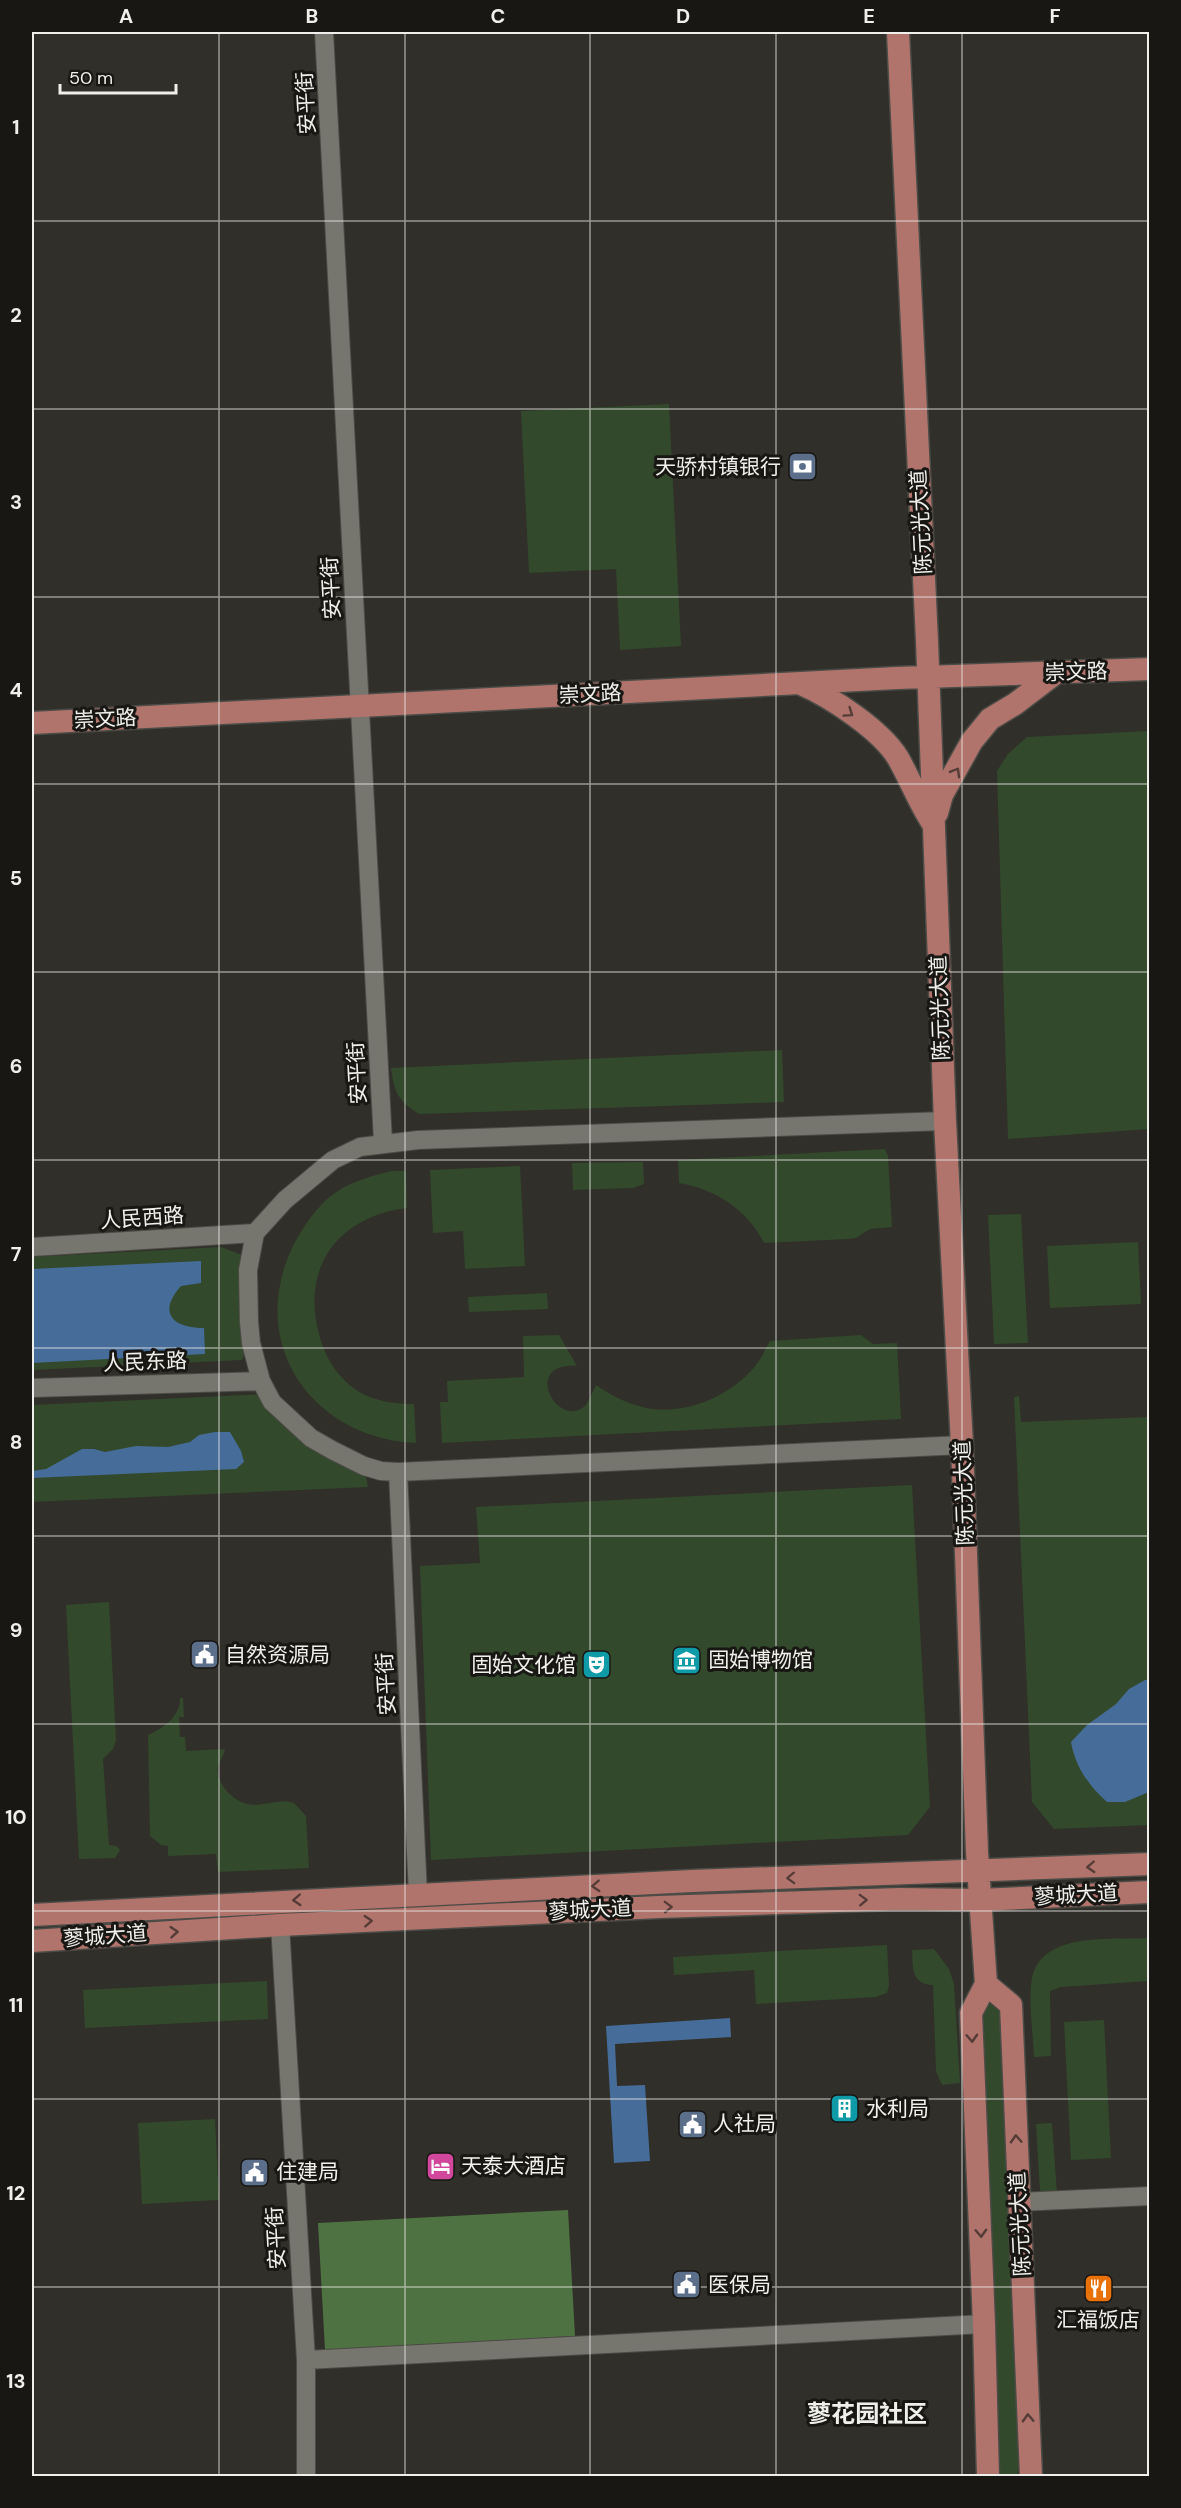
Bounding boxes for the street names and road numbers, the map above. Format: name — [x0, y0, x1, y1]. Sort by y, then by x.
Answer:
street label: 安平街 — [290, 71, 322, 135]
street label: 陈元光大道 — [904, 469, 938, 575]
street label: 安平街 — [315, 556, 347, 620]
street label: 崇文路 — [1044, 657, 1108, 687]
street label: 崇文路 — [558, 678, 622, 710]
street label: 崇文路 — [73, 703, 137, 735]
street label: 陈元光大道 — [924, 955, 956, 1061]
street label: 安平街 — [341, 1041, 373, 1105]
street label: 人民西路 — [99, 1201, 185, 1235]
street label: 人民东路 — [103, 1347, 187, 1377]
street label: 陈元光大道 — [948, 1440, 980, 1546]
street label: 安平街 — [370, 1652, 402, 1716]
street label: 蓼城大道 — [1033, 1879, 1119, 1911]
street label: 蓼城大道 — [547, 1894, 633, 1926]
street label: 蓼城大道 — [62, 1919, 148, 1953]
street label: 陈元光大道 — [1003, 2171, 1037, 2277]
street label: 安平街 — [260, 2206, 292, 2270]

